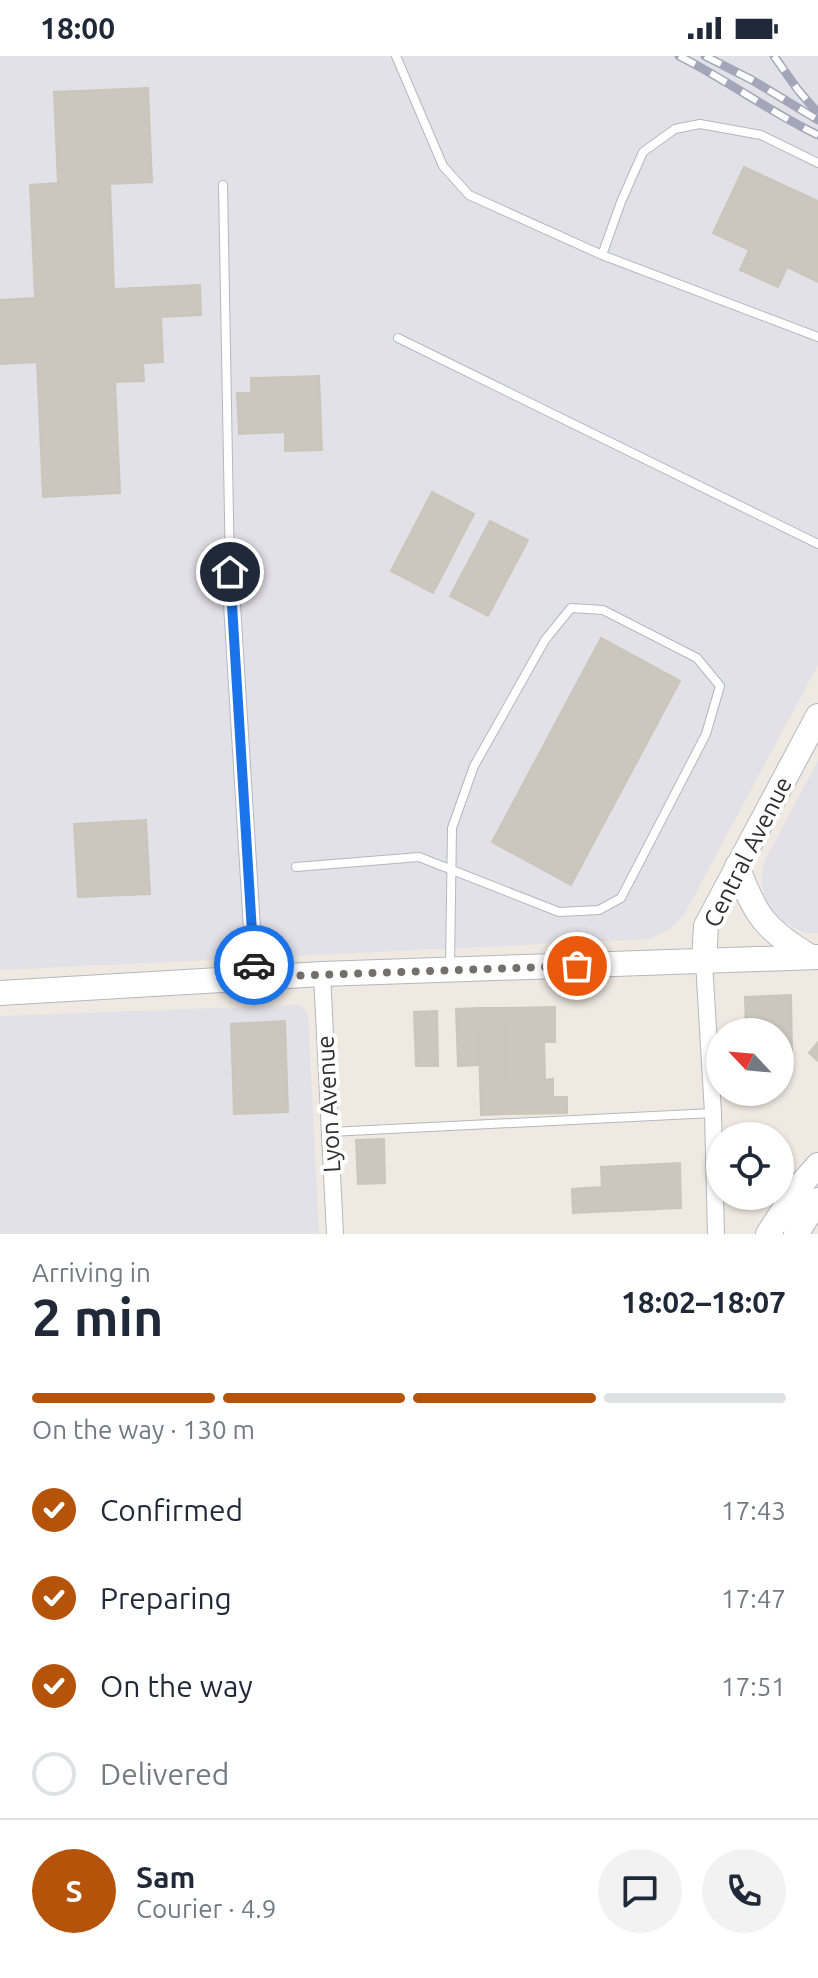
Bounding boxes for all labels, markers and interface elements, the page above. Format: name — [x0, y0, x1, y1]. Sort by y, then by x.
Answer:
text: 18:00 — [40, 11, 115, 45]
pin — [196, 538, 264, 606]
icon: home — [208, 550, 252, 594]
street label: Central Avenue — [698, 772, 797, 931]
courier — [214, 925, 294, 1005]
pin — [543, 932, 611, 1000]
icon: car — [232, 943, 276, 987]
icon: bag — [555, 944, 599, 988]
north arrow — [706, 1018, 794, 1106]
map controls — [706, 1018, 794, 1210]
street label: Lyon Avenue — [311, 1035, 346, 1173]
button: locate — [706, 1122, 794, 1210]
text: Arriving in — [32, 1258, 151, 1287]
text: 18:02–18:07 — [621, 1285, 786, 1319]
text: 2 min — [32, 1288, 163, 1346]
text: On the way · 130 m — [32, 1415, 255, 1444]
icon: check — [32, 1488, 76, 1532]
text: Confirmed — [100, 1493, 243, 1527]
text: 17:43 — [721, 1496, 786, 1525]
icon: check — [32, 1576, 76, 1620]
text: Preparing — [100, 1581, 232, 1615]
text: 17:47 — [721, 1584, 786, 1613]
icon: check — [32, 1664, 76, 1708]
text: On the way — [100, 1669, 253, 1703]
text: 17:51 — [721, 1672, 786, 1701]
text: Delivered — [100, 1757, 229, 1791]
button: chat — [598, 1849, 682, 1933]
button: phone — [702, 1849, 786, 1933]
text: Sam — [136, 1860, 195, 1894]
text: S — [65, 1874, 83, 1908]
text: Courier · 4.9 — [136, 1894, 276, 1923]

